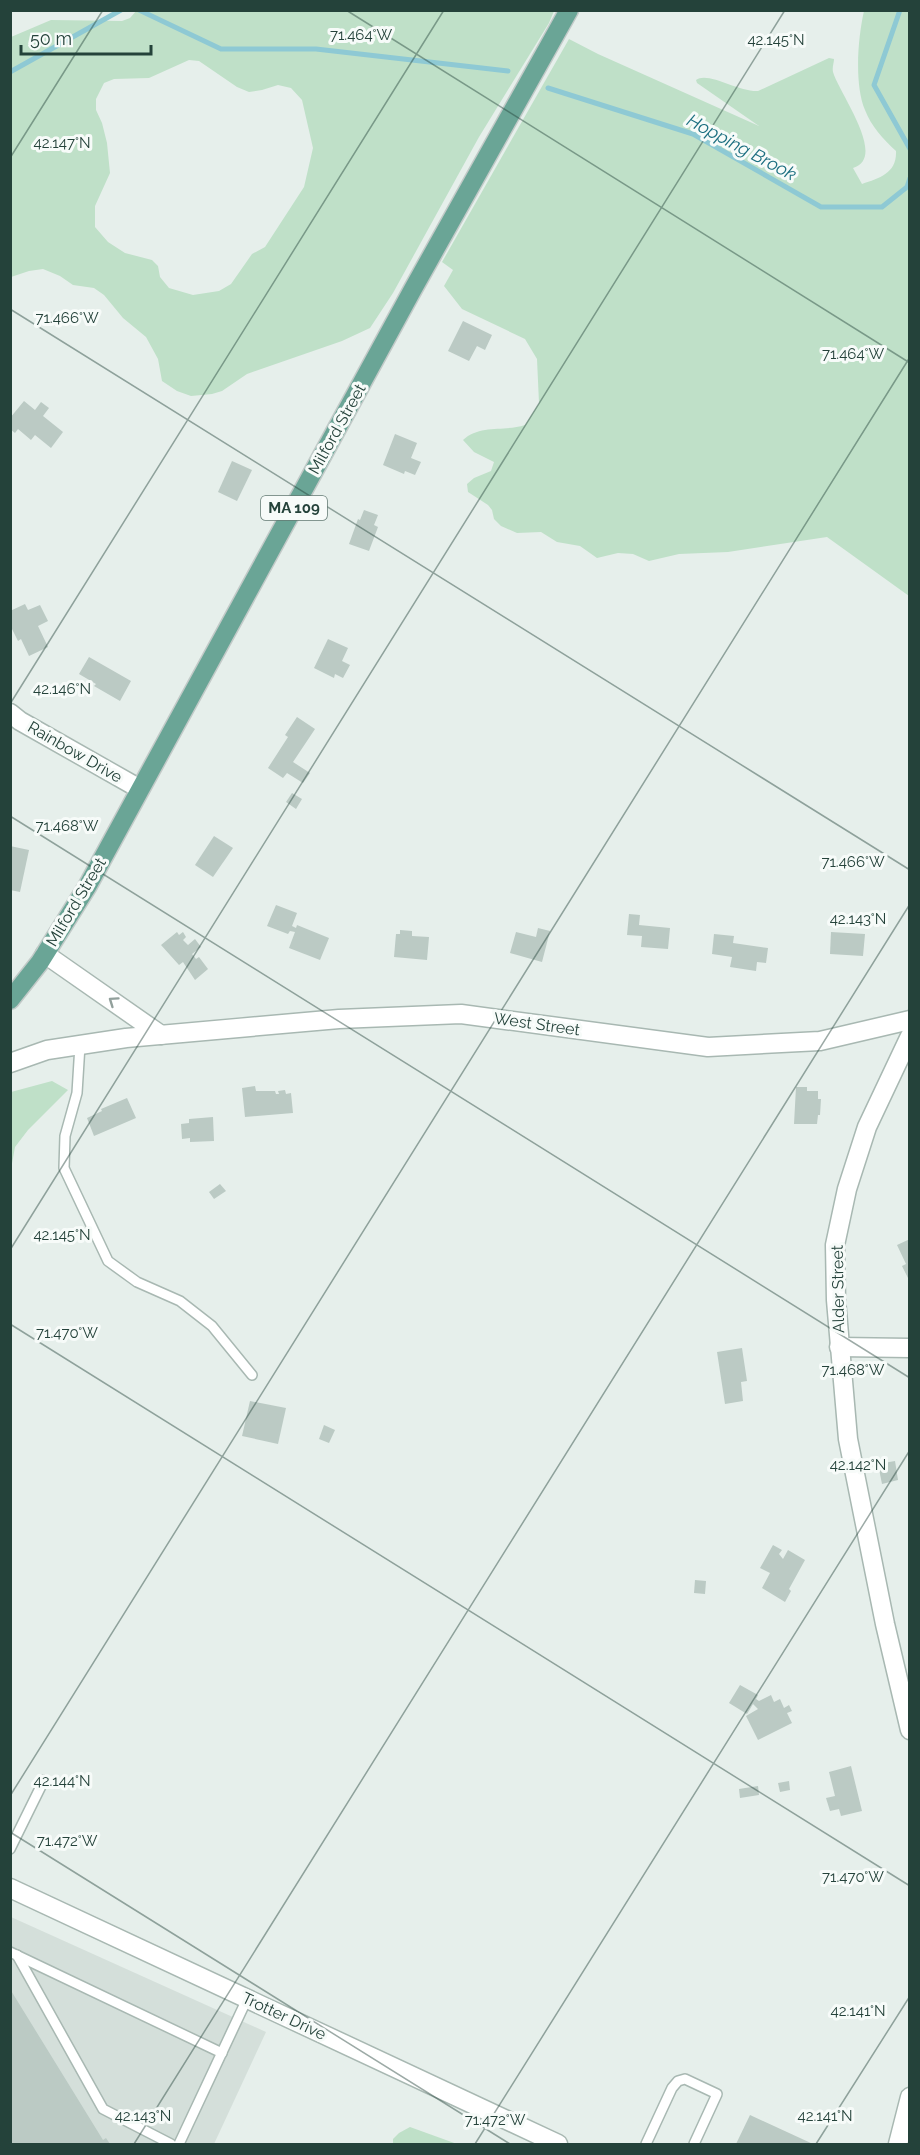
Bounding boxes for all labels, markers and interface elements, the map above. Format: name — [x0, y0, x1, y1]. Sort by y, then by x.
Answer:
scale bar — [21, 18, 152, 56]
text: 71.464°W — [330, 26, 392, 44]
text: 50 m — [30, 28, 72, 49]
text: 42.145°N — [747, 31, 805, 49]
water label: Hopping Brook — [684, 109, 801, 185]
text: 42.147°N — [34, 134, 90, 152]
text: 71.466°W — [35, 309, 99, 327]
text: 71.464°W — [822, 345, 884, 363]
street label: Milford Street — [304, 380, 370, 477]
road number: MA 109 — [261, 496, 327, 520]
text: 42.146°N — [33, 680, 91, 698]
street label: Rainbow Drive — [24, 717, 126, 787]
text: 71.468°W — [35, 817, 99, 835]
text: 71.466°W — [821, 853, 885, 871]
street label: Milford Street — [42, 854, 110, 950]
text: 42.143°N — [830, 910, 886, 928]
one-way arrow — [109, 997, 120, 1008]
street label: West Street — [493, 1009, 582, 1040]
text: 42.145°N — [33, 1226, 91, 1244]
street label: Alder Street — [828, 1244, 848, 1333]
text: 71.470°W — [36, 1324, 98, 1342]
text: 71.468°W — [821, 1361, 885, 1379]
text: 42.142°N — [830, 1456, 886, 1474]
text: 42.144°N — [33, 1772, 91, 1790]
text: 71.472°W — [37, 1832, 98, 1850]
text: 71.470°W — [822, 1868, 884, 1886]
street label: Trotter Drive — [239, 1988, 329, 2044]
text: 42.141°N — [830, 2002, 886, 2020]
text: 42.143°N — [115, 2107, 171, 2125]
text: 42.141°N — [797, 2107, 853, 2125]
text: 71.472°W — [465, 2111, 526, 2129]

